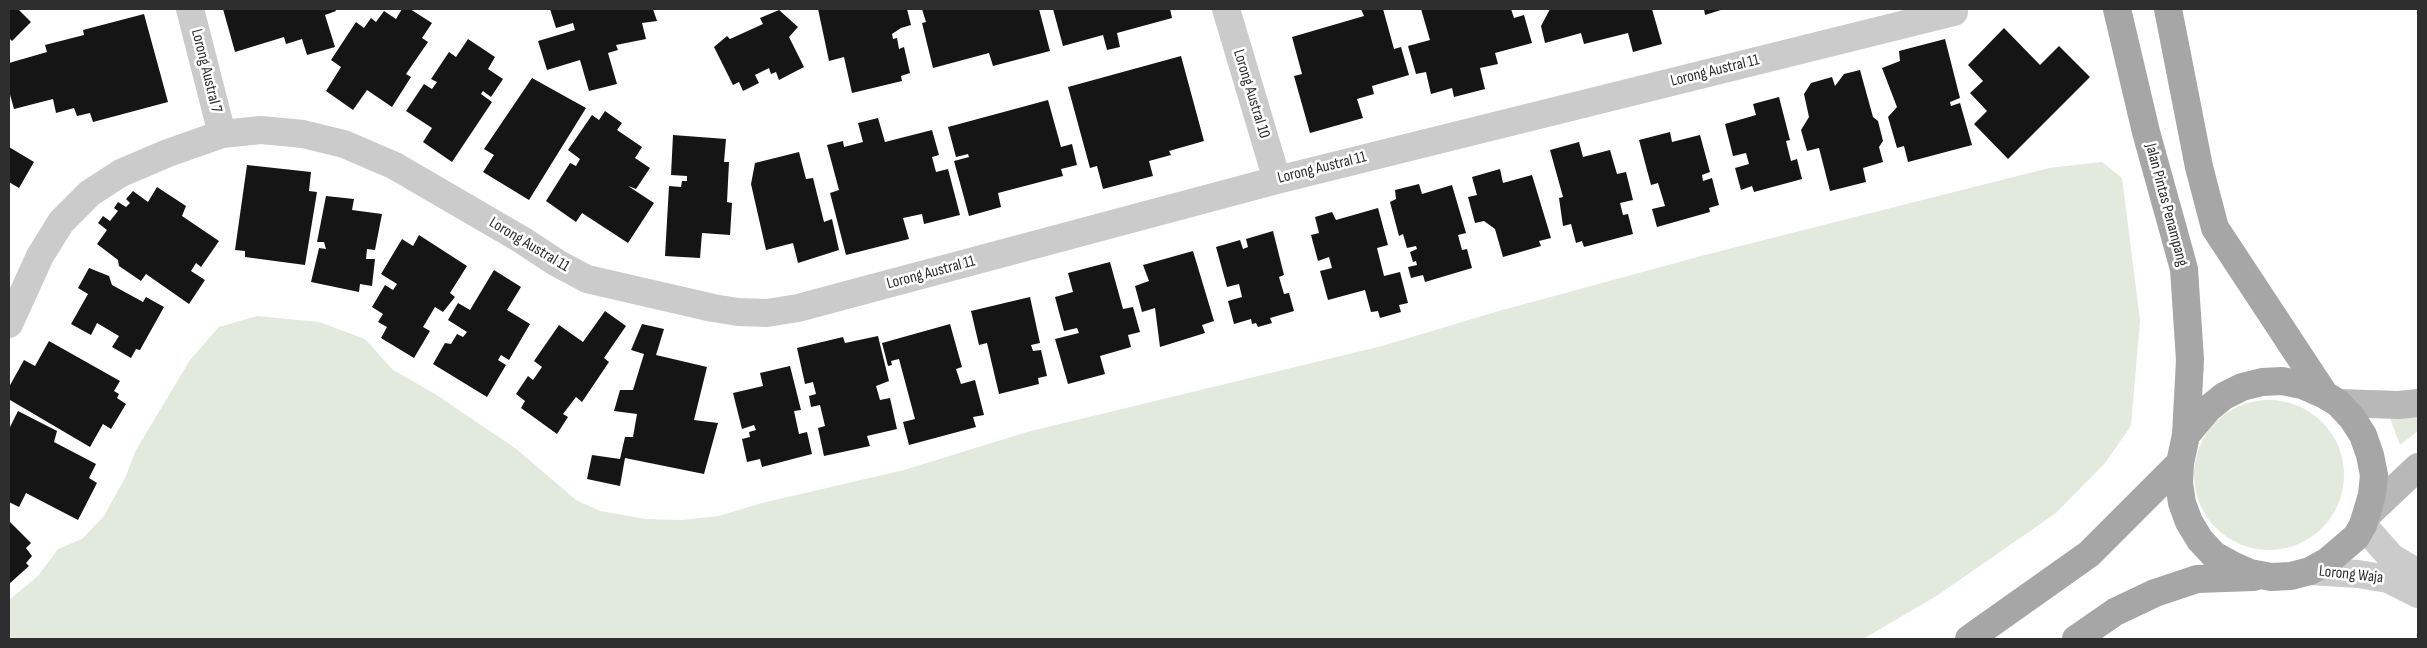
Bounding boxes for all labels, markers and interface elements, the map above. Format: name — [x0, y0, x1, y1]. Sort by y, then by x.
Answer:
street label: Lorong Austral 7 — [186, 27, 226, 115]
street label: Lorong Austral 10 — [1228, 47, 1274, 141]
street label: Lorong Austral 11 — [1669, 51, 1761, 91]
street label: Jalan Pintas Penampang — [2140, 141, 2192, 269]
street label: Lorong Austral 11 — [1276, 148, 1368, 188]
street label: Lorong Austral 11 — [485, 213, 573, 277]
street label: Lorong Austral 11 — [885, 252, 977, 294]
street label: Lorong Waja — [2318, 562, 2384, 588]

